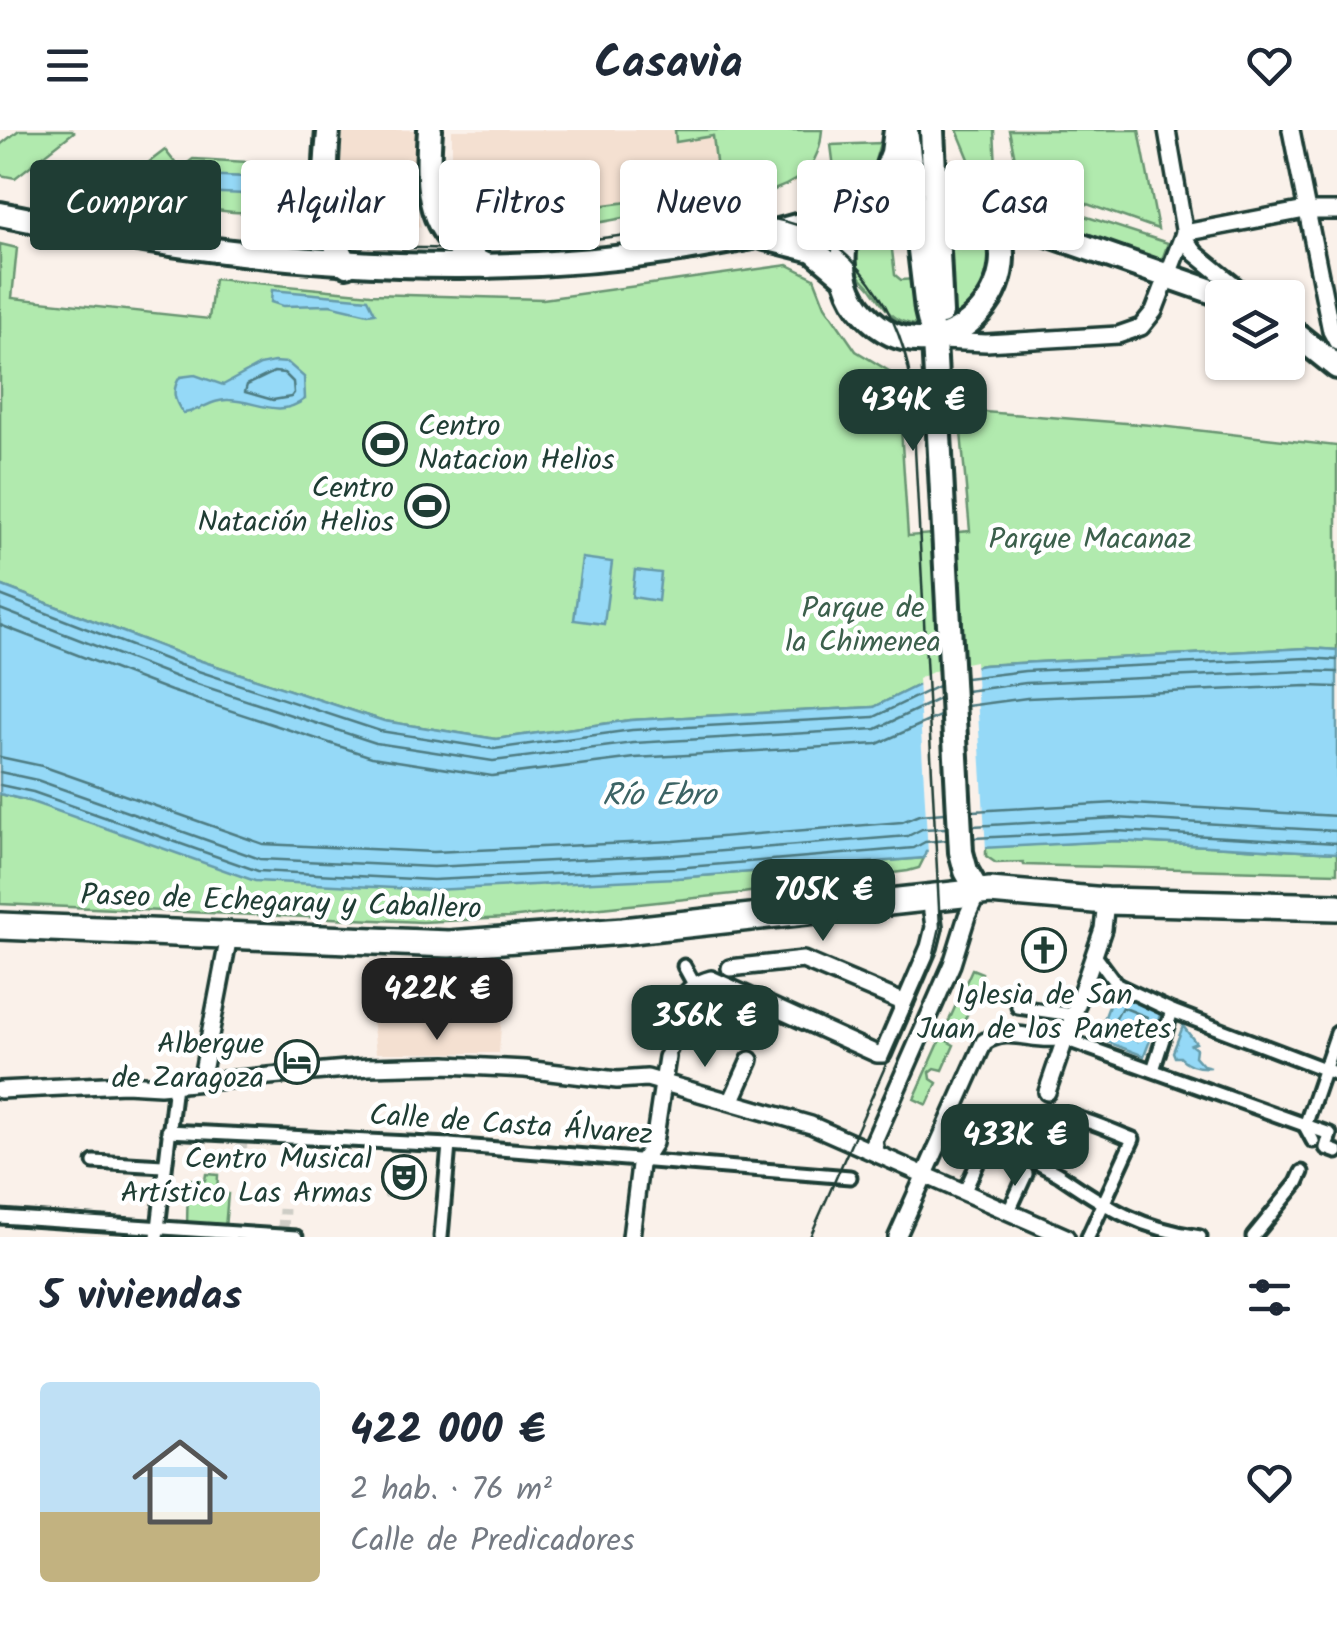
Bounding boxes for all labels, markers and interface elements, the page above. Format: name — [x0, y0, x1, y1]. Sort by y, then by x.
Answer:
text: Casavia — [594, 29, 743, 101]
icon: menu — [40, 38, 95, 93]
icon: heart — [1242, 38, 1297, 93]
chip: Comprar — [30, 160, 221, 250]
chip: Alquilar — [241, 160, 419, 250]
chip: Filtros — [439, 160, 600, 250]
chip: Nuevo — [620, 160, 777, 250]
chip: Piso — [797, 160, 925, 250]
chip: Casa — [945, 160, 1084, 250]
map controls — [1205, 280, 1305, 380]
button: layers — [1205, 280, 1305, 380]
pin: 434K € — [832, 369, 994, 454]
text: 434K € — [861, 376, 965, 427]
place label: Centro Natacion Helios — [418, 403, 615, 485]
sports icon: Centro Natacion Helios — [362, 421, 408, 467]
place label: Centro Natación Helios — [197, 465, 394, 547]
sports icon: Centro Natación Helios — [404, 483, 450, 529]
park label: Parque Macanaz — [989, 516, 1191, 564]
park label: Parque de la Chimenea — [785, 585, 941, 667]
water label: Río Ebro — [602, 771, 719, 822]
pin: 705K € — [742, 859, 904, 944]
text: 705K € — [773, 866, 873, 917]
street label: Paseo de Echegaray y Caballero — [80, 872, 482, 934]
church icon: Iglesia de San Juan de los Panetes — [1021, 927, 1067, 973]
pin: 422K € — [356, 958, 518, 1043]
text: 422K € — [384, 965, 490, 1016]
place label: Iglesia de San Juan de los Panetes — [917, 972, 1171, 1054]
pin: 356K € — [624, 985, 786, 1070]
text: 356K € — [654, 992, 756, 1043]
place label: Albergue de Zaragoza — [112, 1021, 264, 1103]
hotel icon: Albergue de Zaragoza — [274, 1039, 320, 1085]
street label: Calle de Casta Álvarez — [368, 1092, 654, 1160]
pin: 433K € — [934, 1104, 1096, 1189]
text: 433K € — [963, 1111, 1067, 1162]
place label: Centro Musical Artístico Las Armas — [120, 1136, 372, 1218]
theatre icon: Centro Musical Artístico Las Armas — [381, 1154, 427, 1200]
text: 5 viviendas — [40, 1264, 242, 1331]
icon: filters — [1242, 1270, 1297, 1325]
text: 422 000 € — [350, 1398, 545, 1465]
icon: home — [120, 1422, 240, 1542]
icon: heart — [1242, 1455, 1297, 1510]
text: 2 hab. · 76 m² — [350, 1465, 552, 1516]
text: Calle de Predicadores — [350, 1516, 635, 1567]

